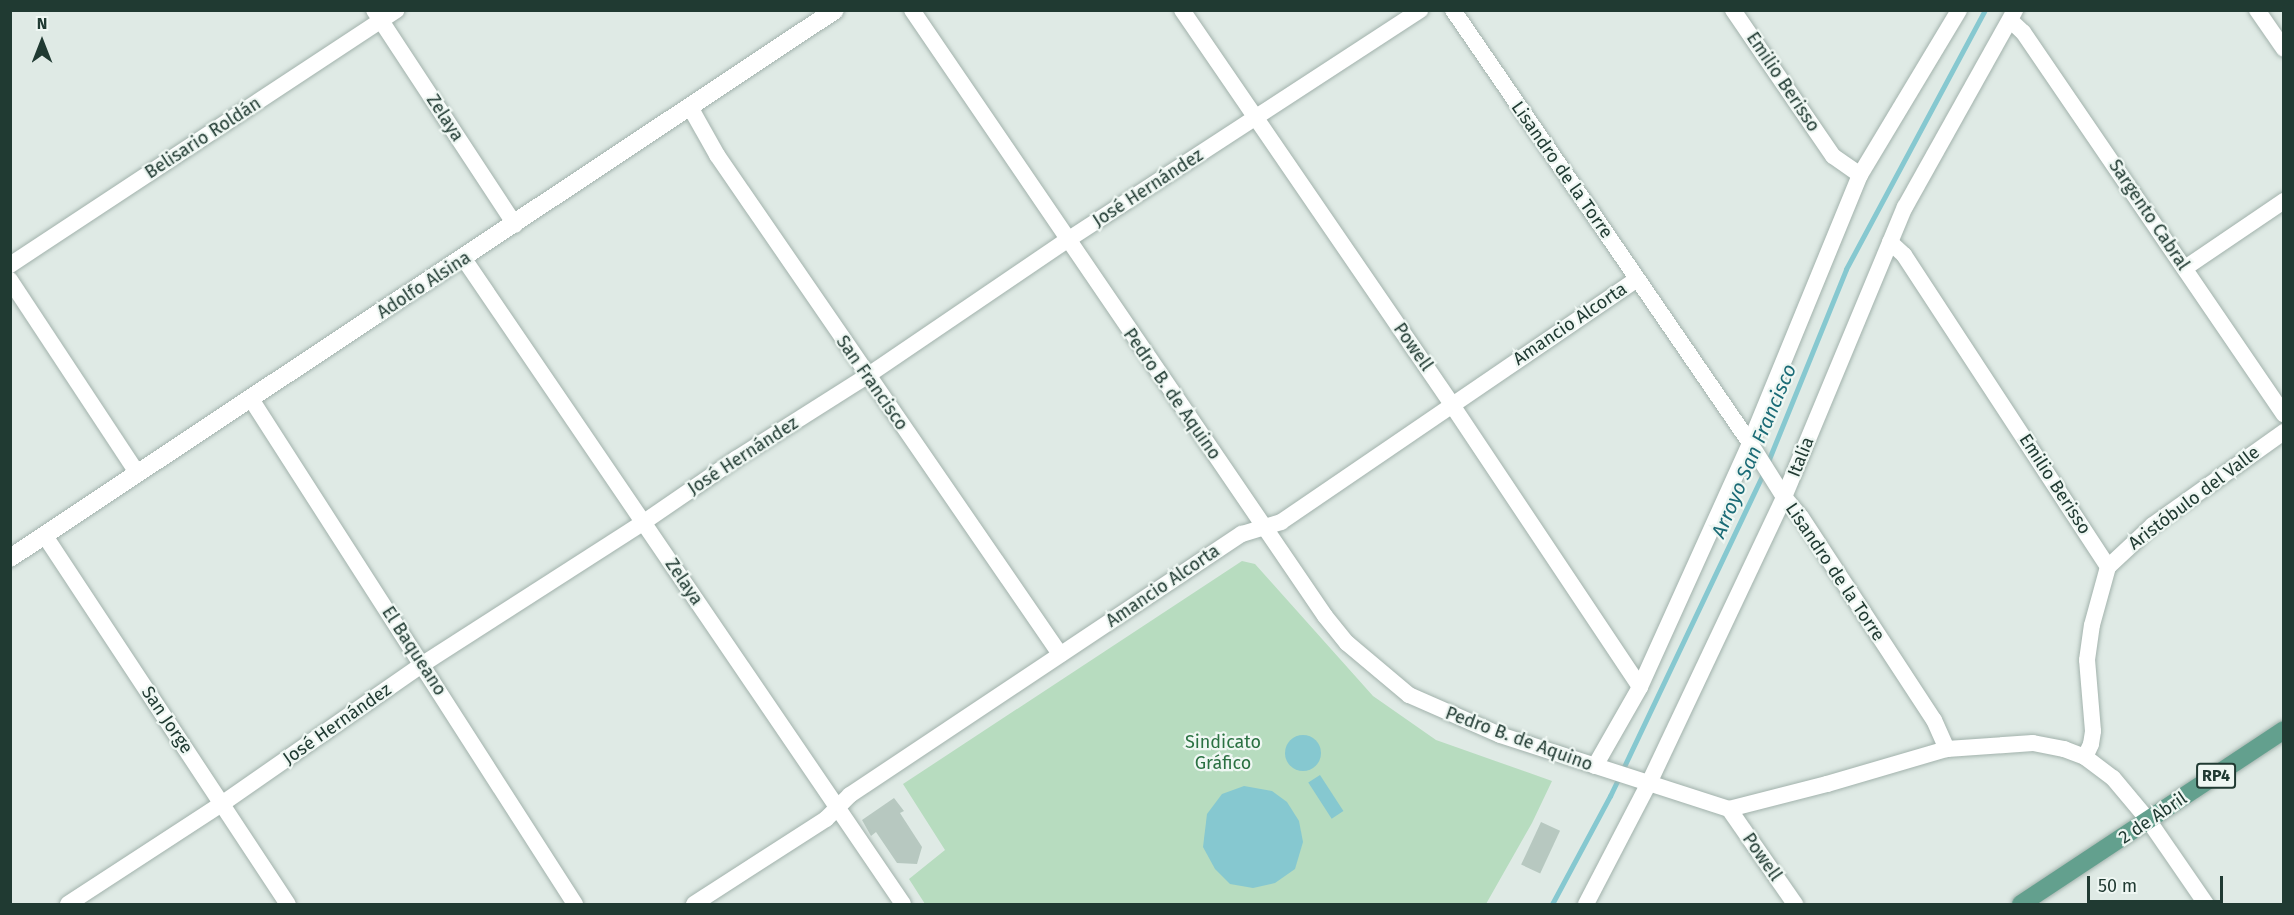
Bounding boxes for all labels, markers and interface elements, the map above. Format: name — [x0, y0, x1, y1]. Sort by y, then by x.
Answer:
north arrow — [12, 12, 72, 72]
text: N — [37, 14, 47, 33]
street label: Emilio Berisso — [1742, 28, 1824, 136]
street label: Zelaya — [422, 90, 468, 146]
street label: Belisario Roldán — [141, 92, 265, 184]
street label: Lisandro de la Torre — [1507, 97, 1617, 243]
street label: José Hernández — [1089, 144, 1207, 232]
street label: Sargento Cabral — [2104, 156, 2194, 274]
street label: Adolfo Alsina — [373, 247, 475, 323]
street label: Amancio Alcorta — [1509, 278, 1631, 370]
street label: Powell — [1389, 319, 1437, 375]
street label: Pedro B. de Aquino — [1119, 324, 1225, 464]
street label: San Francisco — [831, 331, 913, 435]
water label: Arroyo San Francisco — [1706, 360, 1802, 542]
street label: José Hernández — [684, 412, 802, 500]
street label: Emilio Berisso — [2014, 430, 2096, 538]
street label: Italia — [1783, 434, 1819, 480]
street label: Aristóbulo del Valle — [2124, 442, 2264, 554]
street label: Lisandro de la Torre — [1781, 499, 1889, 645]
street label: Amancio Alcorta — [1102, 540, 1224, 632]
street label: Zelaya — [661, 554, 707, 610]
street label: El Baqueano — [377, 602, 451, 700]
street label: José Hernández — [279, 679, 395, 769]
street label: San Jorge — [137, 682, 197, 758]
street label: Pedro B. de Aquino — [1442, 702, 1596, 776]
park label: Sindicato Gráfico — [1185, 732, 1261, 774]
road number: RP4 — [2195, 763, 2237, 789]
street label: 2 de Abril — [2115, 787, 2191, 849]
street label: Powell — [1738, 829, 1786, 885]
scale bar — [2090, 864, 2226, 902]
text: 50 m — [2098, 875, 2137, 897]

